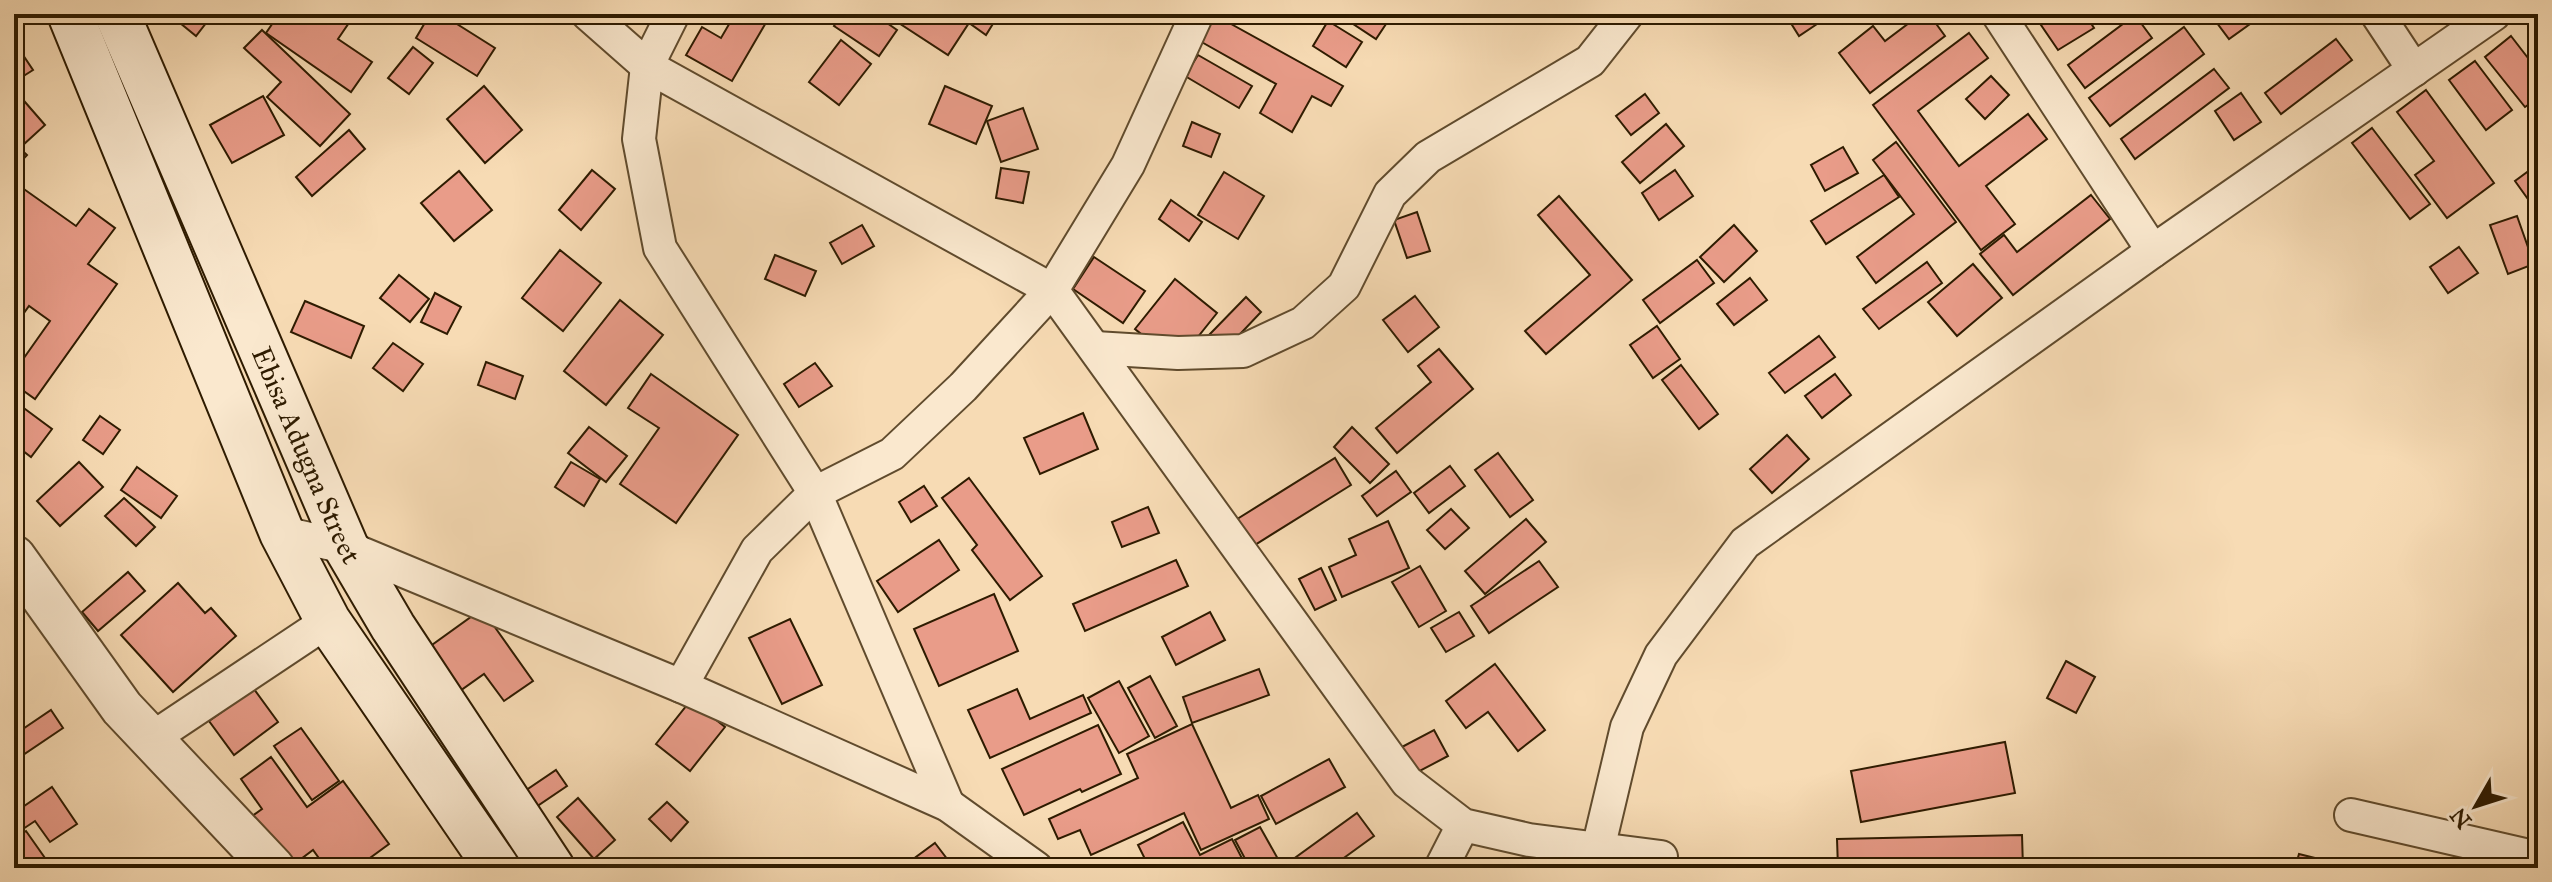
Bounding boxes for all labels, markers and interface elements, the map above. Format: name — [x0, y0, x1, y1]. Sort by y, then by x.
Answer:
street label: Ebisa Adugna Street — [244, 341, 369, 570]
north arrow — [2436, 766, 2516, 846]
text: N — [2444, 802, 2477, 834]

